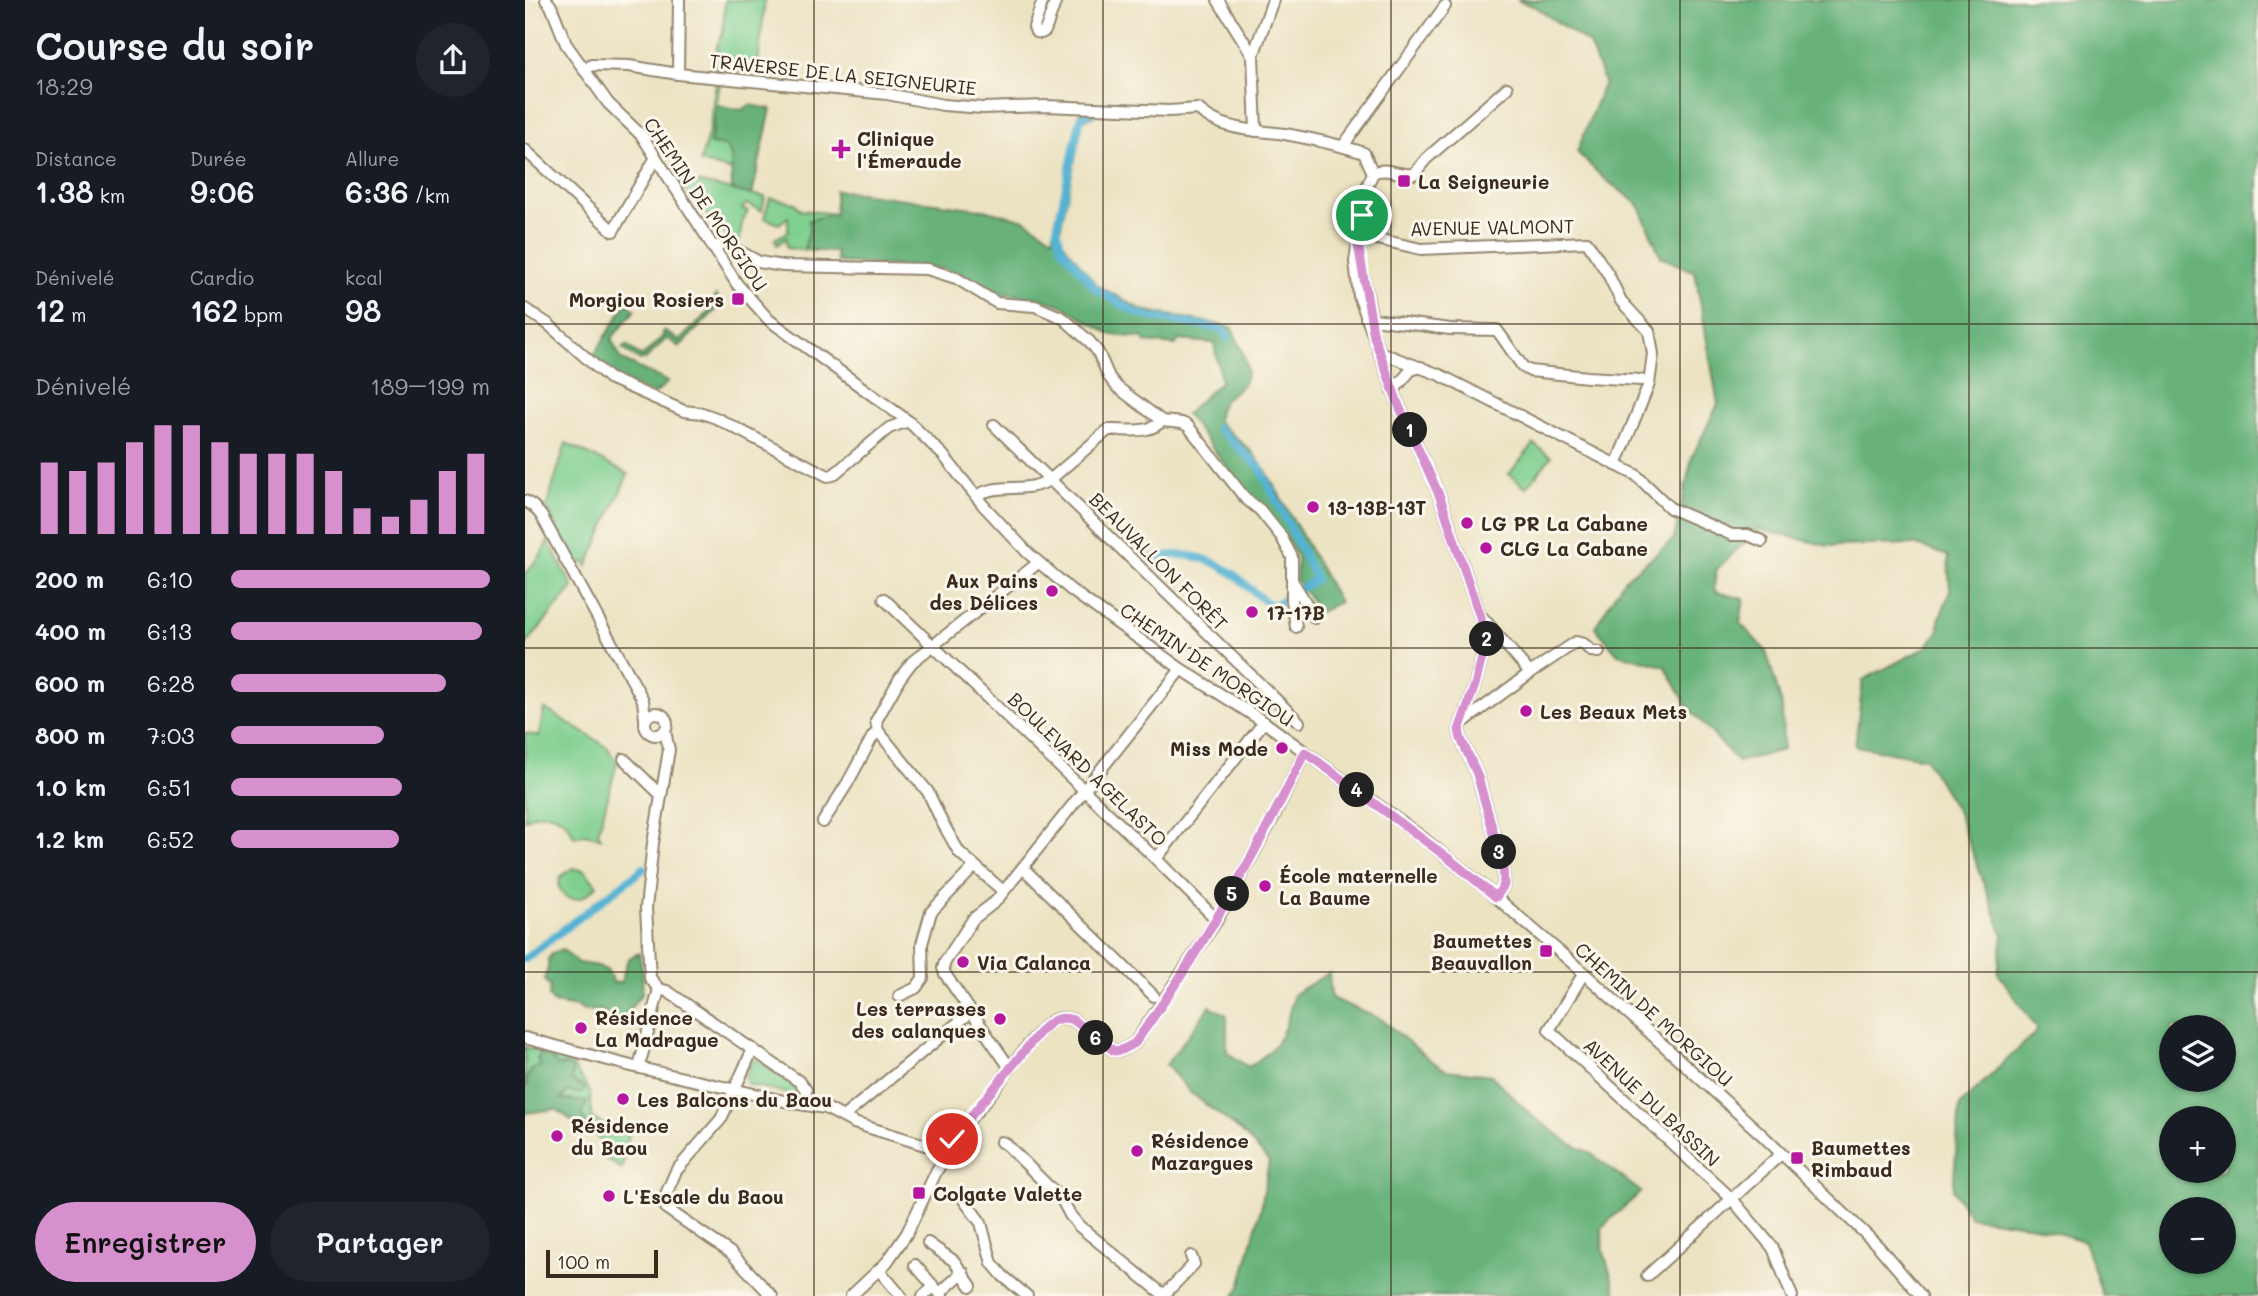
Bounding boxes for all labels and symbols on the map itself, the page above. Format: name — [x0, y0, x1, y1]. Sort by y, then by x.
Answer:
street label: TRAVERSE DE LA SEIGNEURIE — [708, 48, 978, 100]
street label: CHEMIN DE MORGIOU — [639, 112, 773, 296]
place label: Clinique l'Émeraude — [857, 126, 962, 173]
marker: Clinique l'Émeraude — [831, 139, 851, 159]
place label: La Seigneurie — [1418, 169, 1549, 194]
marker: La Seigneurie — [1396, 173, 1412, 189]
pin — [1332, 185, 1392, 245]
street label: AVENUE VALMONT — [1410, 213, 1574, 241]
place label: Morgiou Rosiers — [569, 287, 724, 312]
marker: Morgiou Rosiers — [730, 291, 746, 307]
pin: 1 — [1393, 412, 1428, 448]
street label: BEAUVALLON FORÊT — [1085, 487, 1233, 635]
place label: 13-13B-13T — [1327, 495, 1427, 520]
marker: 13-13B-13T — [1305, 499, 1321, 515]
place label: LG PR La Cabane — [1481, 511, 1648, 536]
marker: LG PR La Cabane — [1459, 515, 1475, 531]
place label: CLG La Cabane — [1500, 536, 1648, 561]
marker: CLG La Cabane — [1478, 540, 1494, 556]
place label: Aux Pains des Délices — [929, 568, 1038, 615]
marker: Aux Pains des Délices — [1044, 583, 1060, 599]
street label: CHEMIN DE MORGIOU — [1115, 597, 1299, 731]
place label: 17-17B — [1266, 600, 1325, 625]
marker: 17-17B — [1244, 604, 1260, 620]
pin: 2 — [1469, 622, 1504, 656]
street label: BOULEVARD AGELASTO — [1003, 686, 1173, 852]
place label: Les Beaux Mets — [1540, 699, 1687, 724]
marker: Les Beaux Mets — [1518, 703, 1534, 719]
place label: Miss Mode — [1170, 736, 1268, 761]
marker: Miss Mode — [1274, 740, 1290, 756]
pin: 4 — [1339, 772, 1375, 808]
pin: 3 — [1481, 834, 1517, 870]
place label: École maternelle La Baume — [1279, 863, 1438, 910]
pin: 5 — [1215, 876, 1249, 912]
marker: École maternelle La Baume — [1257, 878, 1273, 894]
place label: Baumettes Beauvallon — [1431, 928, 1532, 975]
street label: CHEMIN DE MORGIOU — [1570, 936, 1738, 1092]
marker: Baumettes Beauvallon — [1538, 943, 1554, 959]
place label: Via Calanca — [977, 950, 1091, 975]
marker: Via Calanca — [955, 954, 971, 970]
place label: Les terrasses des calanques — [851, 996, 986, 1043]
place label: Résidence La Madrague — [595, 1005, 719, 1052]
marker: Les terrasses des calanques — [992, 1011, 1008, 1027]
marker: Résidence La Madrague — [573, 1020, 589, 1036]
pin: 6 — [1079, 1020, 1113, 1056]
street label: AVENUE DU BASSIN — [1579, 1032, 1725, 1172]
place label: Les Balcons du Baou — [637, 1087, 832, 1112]
marker: Les Balcons du Baou — [615, 1091, 631, 1107]
pin — [922, 1109, 982, 1169]
place label: Résidence du Baou — [571, 1113, 669, 1160]
marker: Résidence du Baou — [549, 1128, 565, 1144]
place label: Résidence Mazargues — [1151, 1128, 1253, 1175]
place label: Baumettes Rimbaud — [1811, 1135, 1911, 1182]
marker: Résidence Mazargues — [1129, 1143, 1145, 1159]
marker: Baumettes Rimbaud — [1789, 1150, 1805, 1166]
place label: Colgate Valette — [933, 1181, 1082, 1206]
place label: L'Escale du Baou — [623, 1184, 784, 1209]
marker: Colgate Valette — [911, 1185, 927, 1201]
marker: L'Escale du Baou — [601, 1188, 617, 1204]
scale bar — [546, 1247, 658, 1279]

